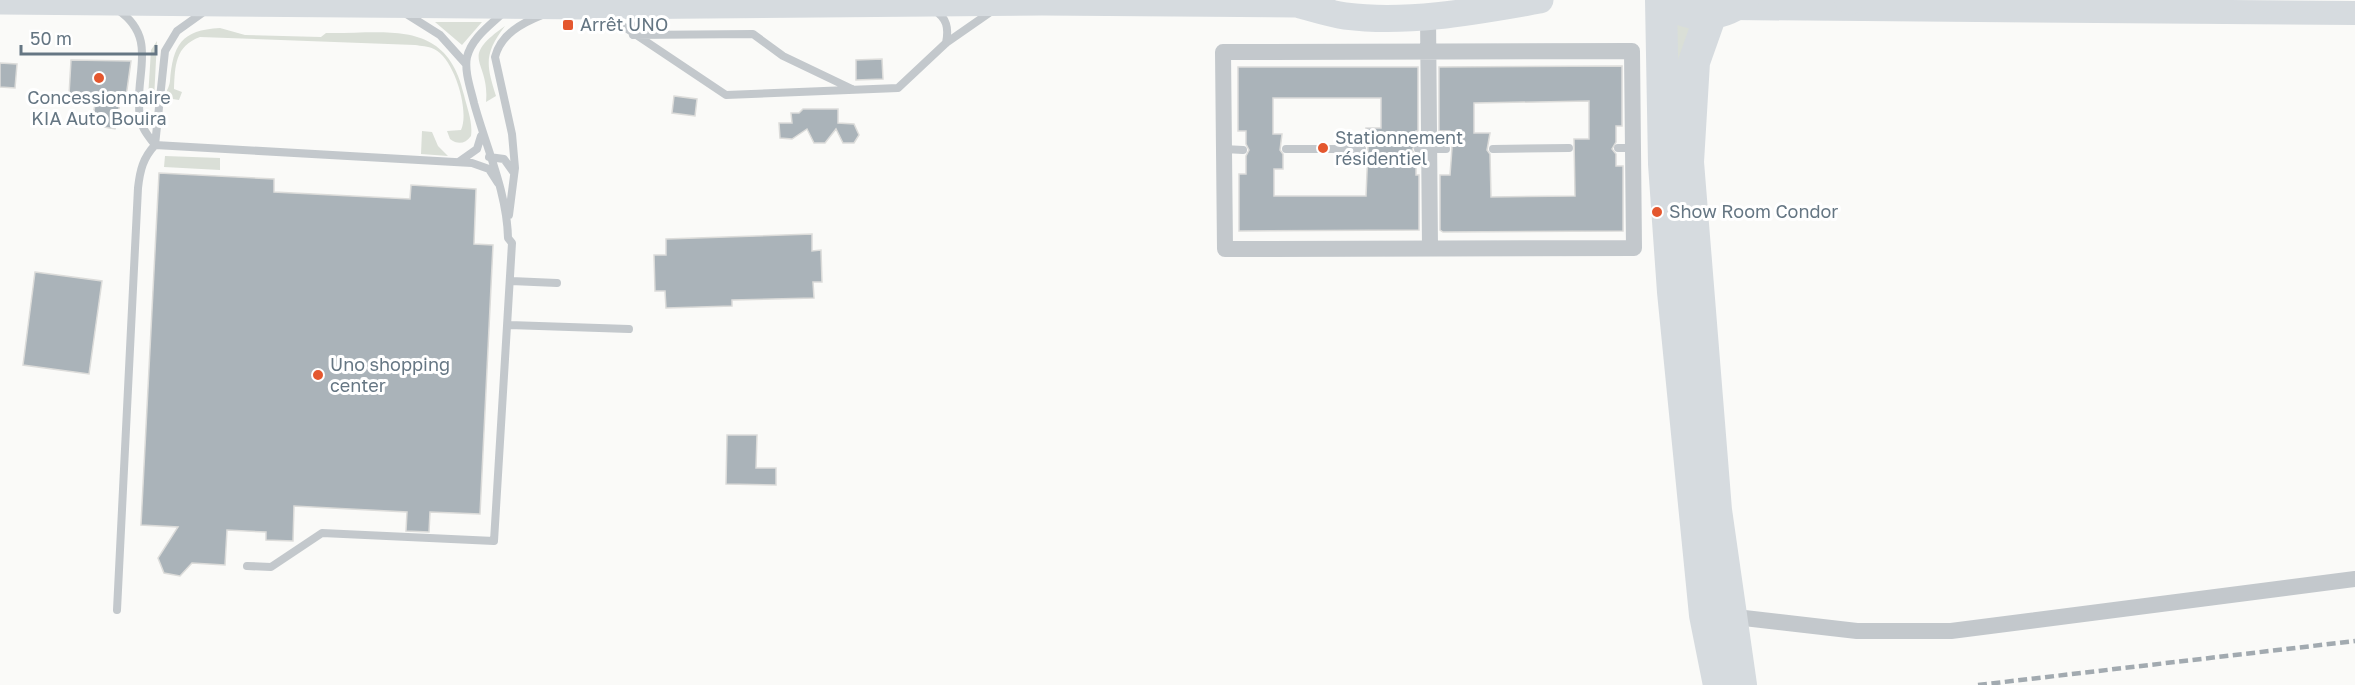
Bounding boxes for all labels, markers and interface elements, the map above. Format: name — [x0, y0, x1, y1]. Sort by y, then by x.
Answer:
place label: Arrêt UNO — [580, 13, 668, 35]
scale bar — [21, 18, 156, 56]
marker: Arrêt UNO — [561, 18, 575, 32]
text: 50 m — [30, 27, 72, 49]
marker: Concessionnaire KIA Auto Bouira — [92, 71, 106, 85]
place label: Concessionnaire KIA Auto Bouira — [27, 86, 171, 129]
place label: Stationnement résidentiel — [1335, 126, 1463, 169]
marker: Stationnement résidentiel — [1316, 141, 1330, 155]
place label: Show Room Condor — [1669, 200, 1838, 222]
marker: Show Room Condor — [1650, 205, 1664, 219]
place label: Uno shopping center — [330, 353, 450, 396]
marker: Uno shopping center — [311, 368, 325, 382]

